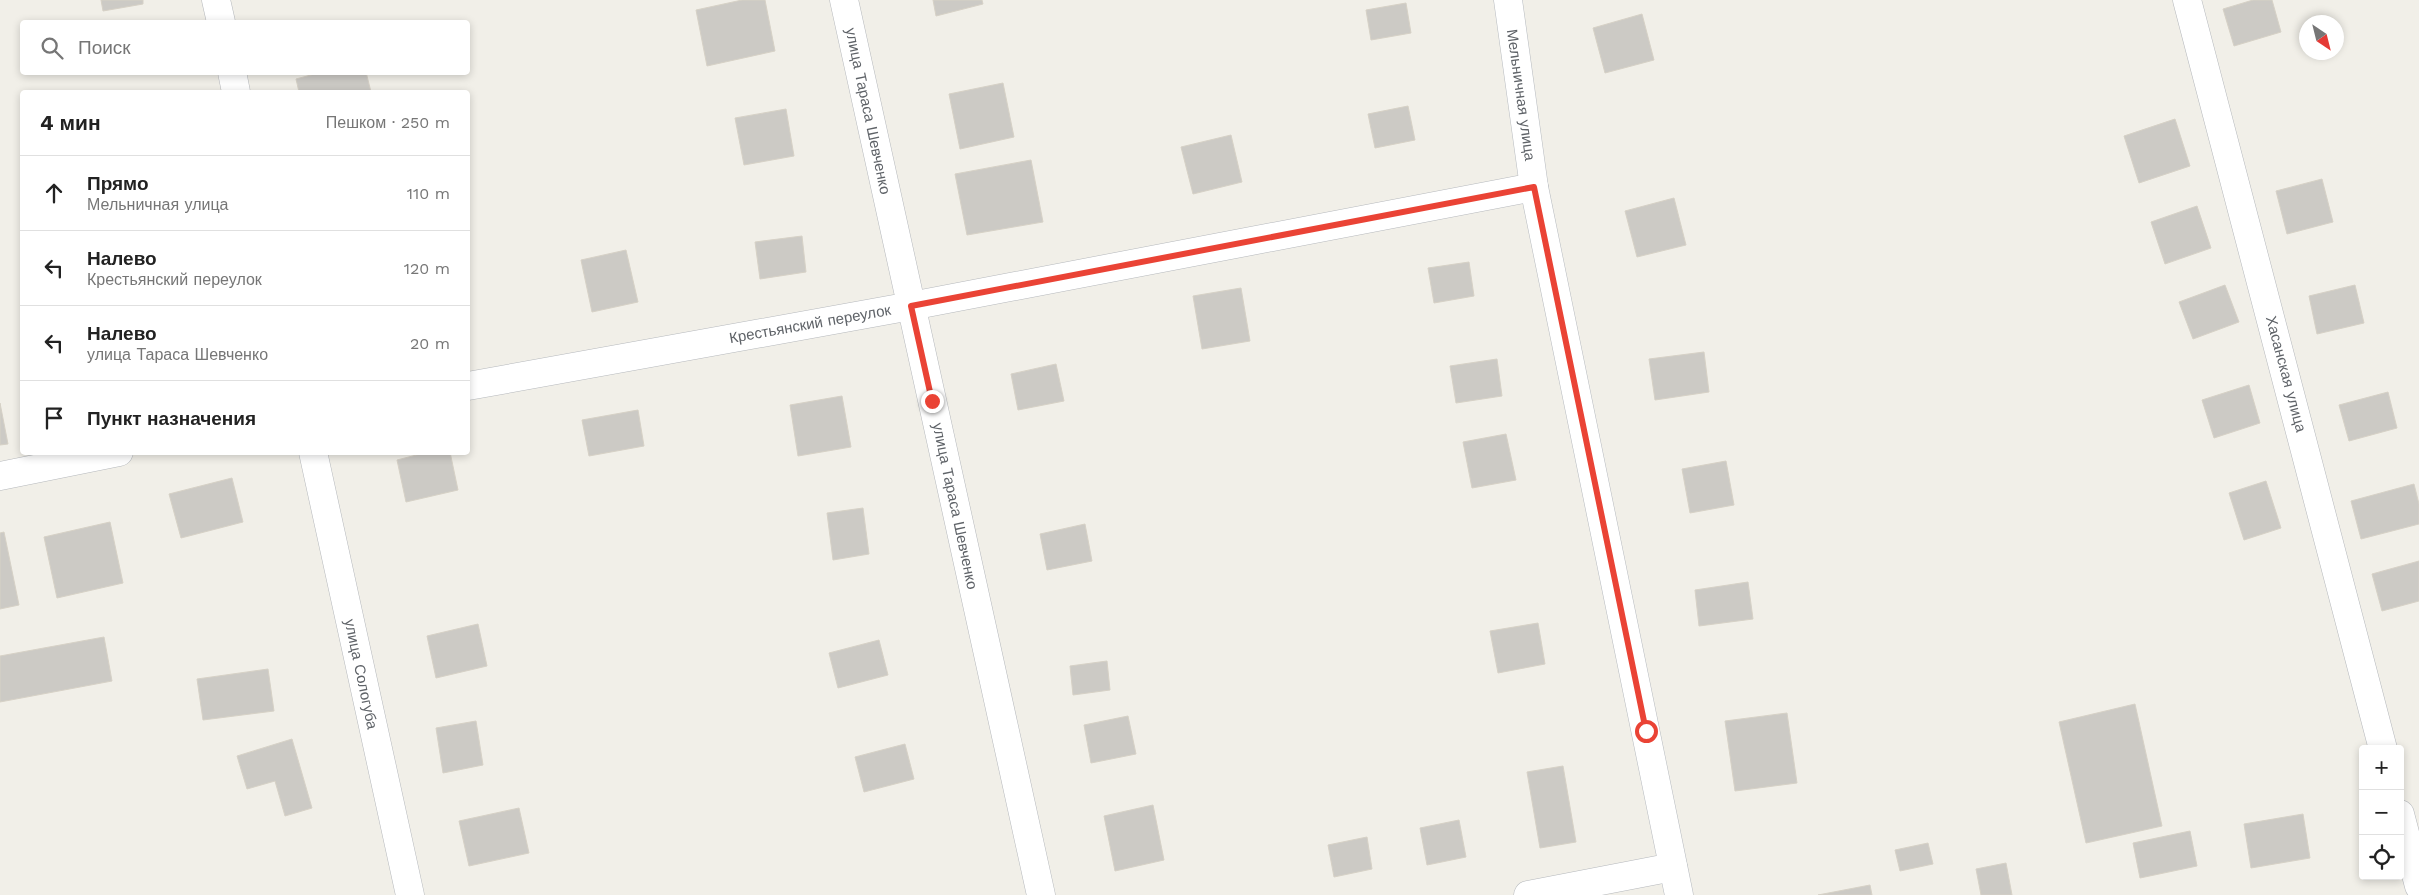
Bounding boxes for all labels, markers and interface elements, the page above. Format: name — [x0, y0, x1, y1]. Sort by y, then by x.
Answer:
north arrow — [2299, 15, 2344, 60]
search box — [20, 20, 470, 75]
street label: улица Тараса Шевченко — [842, 26, 894, 196]
street label: Мельничная улица — [1503, 28, 1539, 163]
icon: search — [38, 34, 66, 62]
text: Поиск — [78, 36, 131, 59]
text: 4 мин — [40, 110, 101, 135]
text: Пешком · 250 m — [326, 113, 450, 132]
text: Прямо — [87, 172, 149, 195]
icon: ahead — [40, 179, 68, 207]
text: 110 m — [407, 184, 450, 203]
text: Мельничная улица — [87, 195, 229, 214]
text: Налево — [87, 247, 157, 270]
icon: left — [40, 254, 68, 282]
text: 120 m — [404, 259, 450, 278]
text: Крестьянский переулок — [87, 270, 262, 289]
street label: Крестьянский переулок — [728, 301, 893, 347]
street label: Хасанская улица — [2262, 314, 2310, 435]
text: Налево — [87, 322, 157, 345]
icon: left — [40, 329, 68, 357]
text: 20 m — [410, 334, 450, 353]
text: улица Тараса Шевченко — [87, 345, 268, 364]
route end — [921, 390, 944, 413]
icon: arrive — [40, 404, 68, 432]
text: Пункт назначения — [87, 407, 256, 430]
street label: улица Тараса Шевченко — [929, 421, 981, 591]
street label: улица Сологуба — [341, 617, 382, 731]
route start — [1635, 720, 1658, 743]
map controls — [2359, 745, 2404, 880]
button: + — [2359, 745, 2404, 790]
button: − — [2359, 790, 2404, 835]
button: locate — [2359, 835, 2404, 880]

